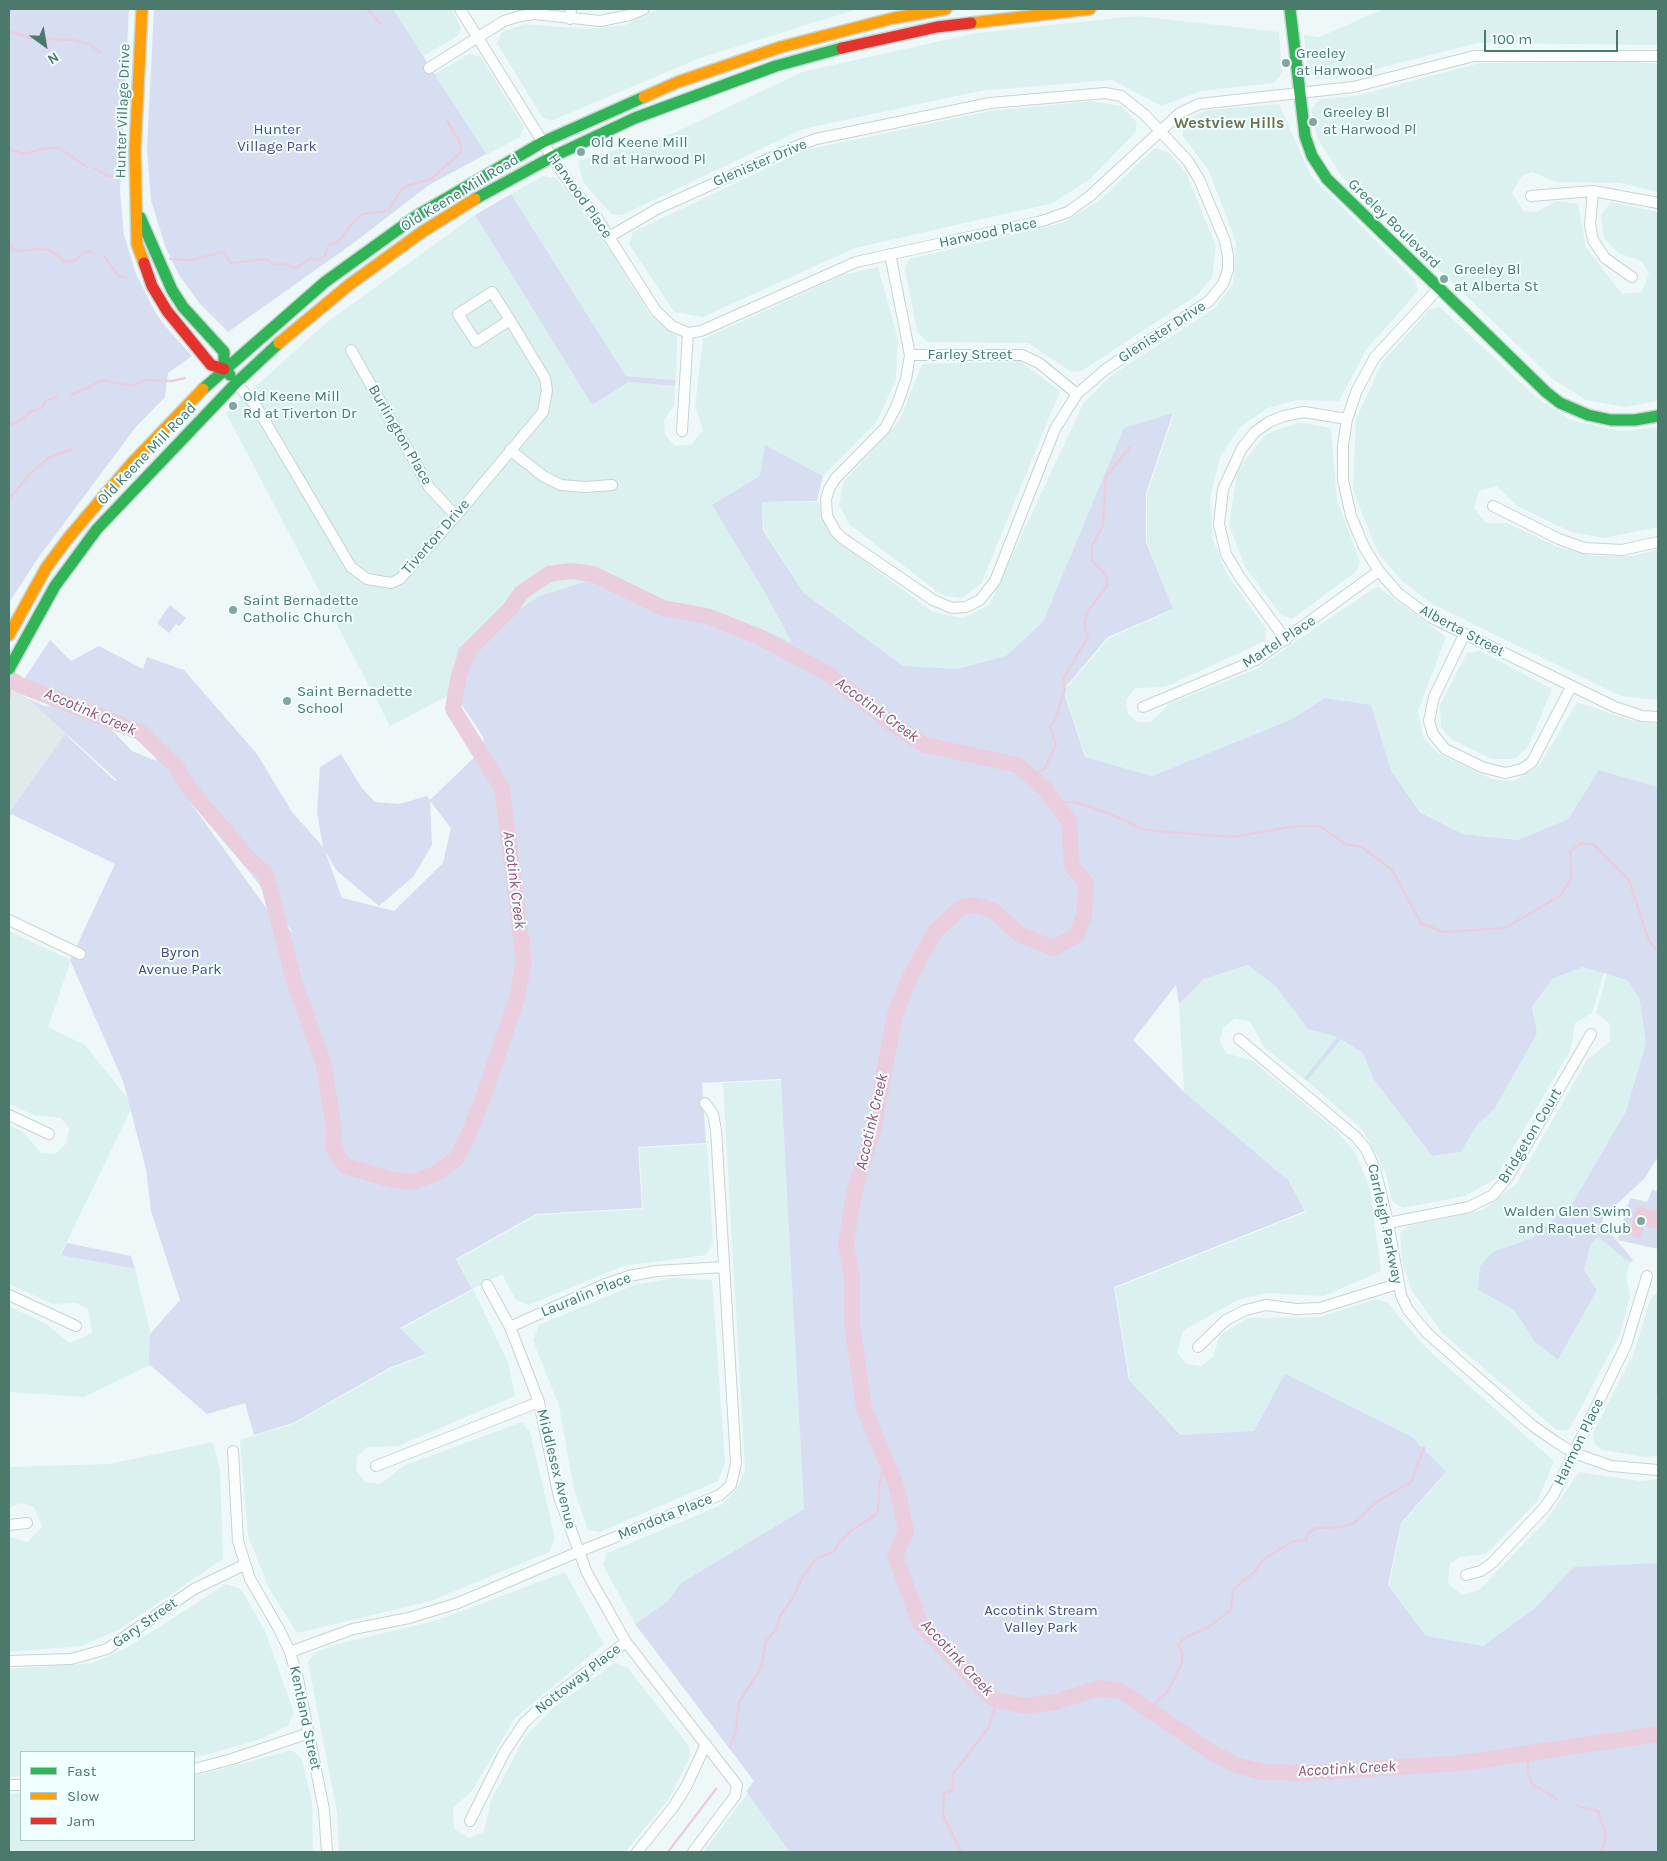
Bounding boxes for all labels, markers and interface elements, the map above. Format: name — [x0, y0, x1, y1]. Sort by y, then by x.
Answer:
north arrow — [20, 20, 70, 70]
scale bar — [1487, 20, 1621, 52]
text: 100 m — [1492, 30, 1532, 48]
street label: Hunter Village Drive — [112, 43, 134, 179]
place label: Greeley at Harwood — [1296, 45, 1373, 80]
text: N — [44, 48, 62, 68]
marker: Greeley at Harwood — [1280, 57, 1292, 69]
place label: Greeley Bl at Harwood Pl — [1323, 104, 1416, 139]
district label: Westview Hills — [1174, 113, 1284, 133]
marker: Greeley Bl at Harwood Pl — [1307, 116, 1319, 128]
park label: Hunter Village Park — [237, 121, 317, 156]
place label: Old Keene Mill Rd at Harwood Pl — [591, 134, 706, 169]
street label: Glenister Drive — [710, 135, 810, 191]
marker: Old Keene Mill Rd at Harwood Pl — [575, 146, 587, 158]
street label: Harwood Place — [544, 150, 616, 242]
street label: Old Keene Mill Road — [398, 151, 522, 235]
street label: Greeley Boulevard — [1344, 175, 1444, 273]
street label: Harwood Place — [937, 214, 1039, 252]
place label: Greeley Bl at Alberta St — [1454, 261, 1538, 296]
marker: Greeley Bl at Alberta St — [1438, 273, 1450, 285]
street label: Glenister Drive — [1115, 297, 1209, 367]
street label: Farley Street — [928, 346, 1012, 364]
street label: Burlington Place — [364, 382, 436, 488]
place label: Old Keene Mill Rd at Tiverton Dr — [243, 388, 357, 423]
street label: Old Keene Mill Road — [94, 399, 200, 509]
marker: Old Keene Mill Rd at Tiverton Dr — [227, 400, 239, 412]
street label: Tiverton Drive — [398, 496, 474, 578]
place label: Saint Bernadette Catholic Church — [243, 592, 358, 627]
street label: Alberta Street — [1417, 601, 1507, 661]
marker: Saint Bernadette Catholic Church — [227, 604, 239, 616]
street label: Martel Place — [1239, 612, 1319, 672]
water label: Accotink Creek — [832, 673, 922, 747]
place label: Saint Bernadette School — [297, 683, 412, 718]
water label: Accotink Creek — [41, 684, 139, 740]
marker: Saint Bernadette School — [281, 695, 293, 707]
water label: Accotink Creek — [498, 830, 530, 930]
park label: Byron Avenue Park — [138, 944, 222, 979]
water label: Accotink Creek — [852, 1072, 892, 1172]
street label: Bridgeton Court — [1494, 1085, 1566, 1187]
street label: Carrleigh Parkway — [1363, 1162, 1407, 1286]
place label: Walden Glen Swim and Raquet Club — [1504, 1203, 1631, 1238]
marker: Walden Glen Swim and Raquet Club — [1635, 1215, 1647, 1227]
street label: Lauralin Place — [538, 1269, 634, 1321]
street label: Harmon Place — [1550, 1395, 1608, 1489]
street label: Middlesex Avenue — [532, 1407, 580, 1531]
street label: Mendota Place — [615, 1490, 715, 1544]
street label: Gary Street — [109, 1594, 181, 1652]
park label: Accotink Stream Valley Park — [984, 1602, 1098, 1637]
water label: Accotink Creek — [917, 1616, 997, 1700]
street label: Nottoway Place — [532, 1640, 624, 1718]
street label: Kentland Street — [285, 1664, 325, 1772]
legend — [20, 1751, 195, 1841]
water label: Accotink Creek — [1297, 1757, 1397, 1781]
text: Fast — [67, 1762, 96, 1780]
text: Slow — [67, 1787, 99, 1805]
text: Jam — [67, 1812, 95, 1830]

